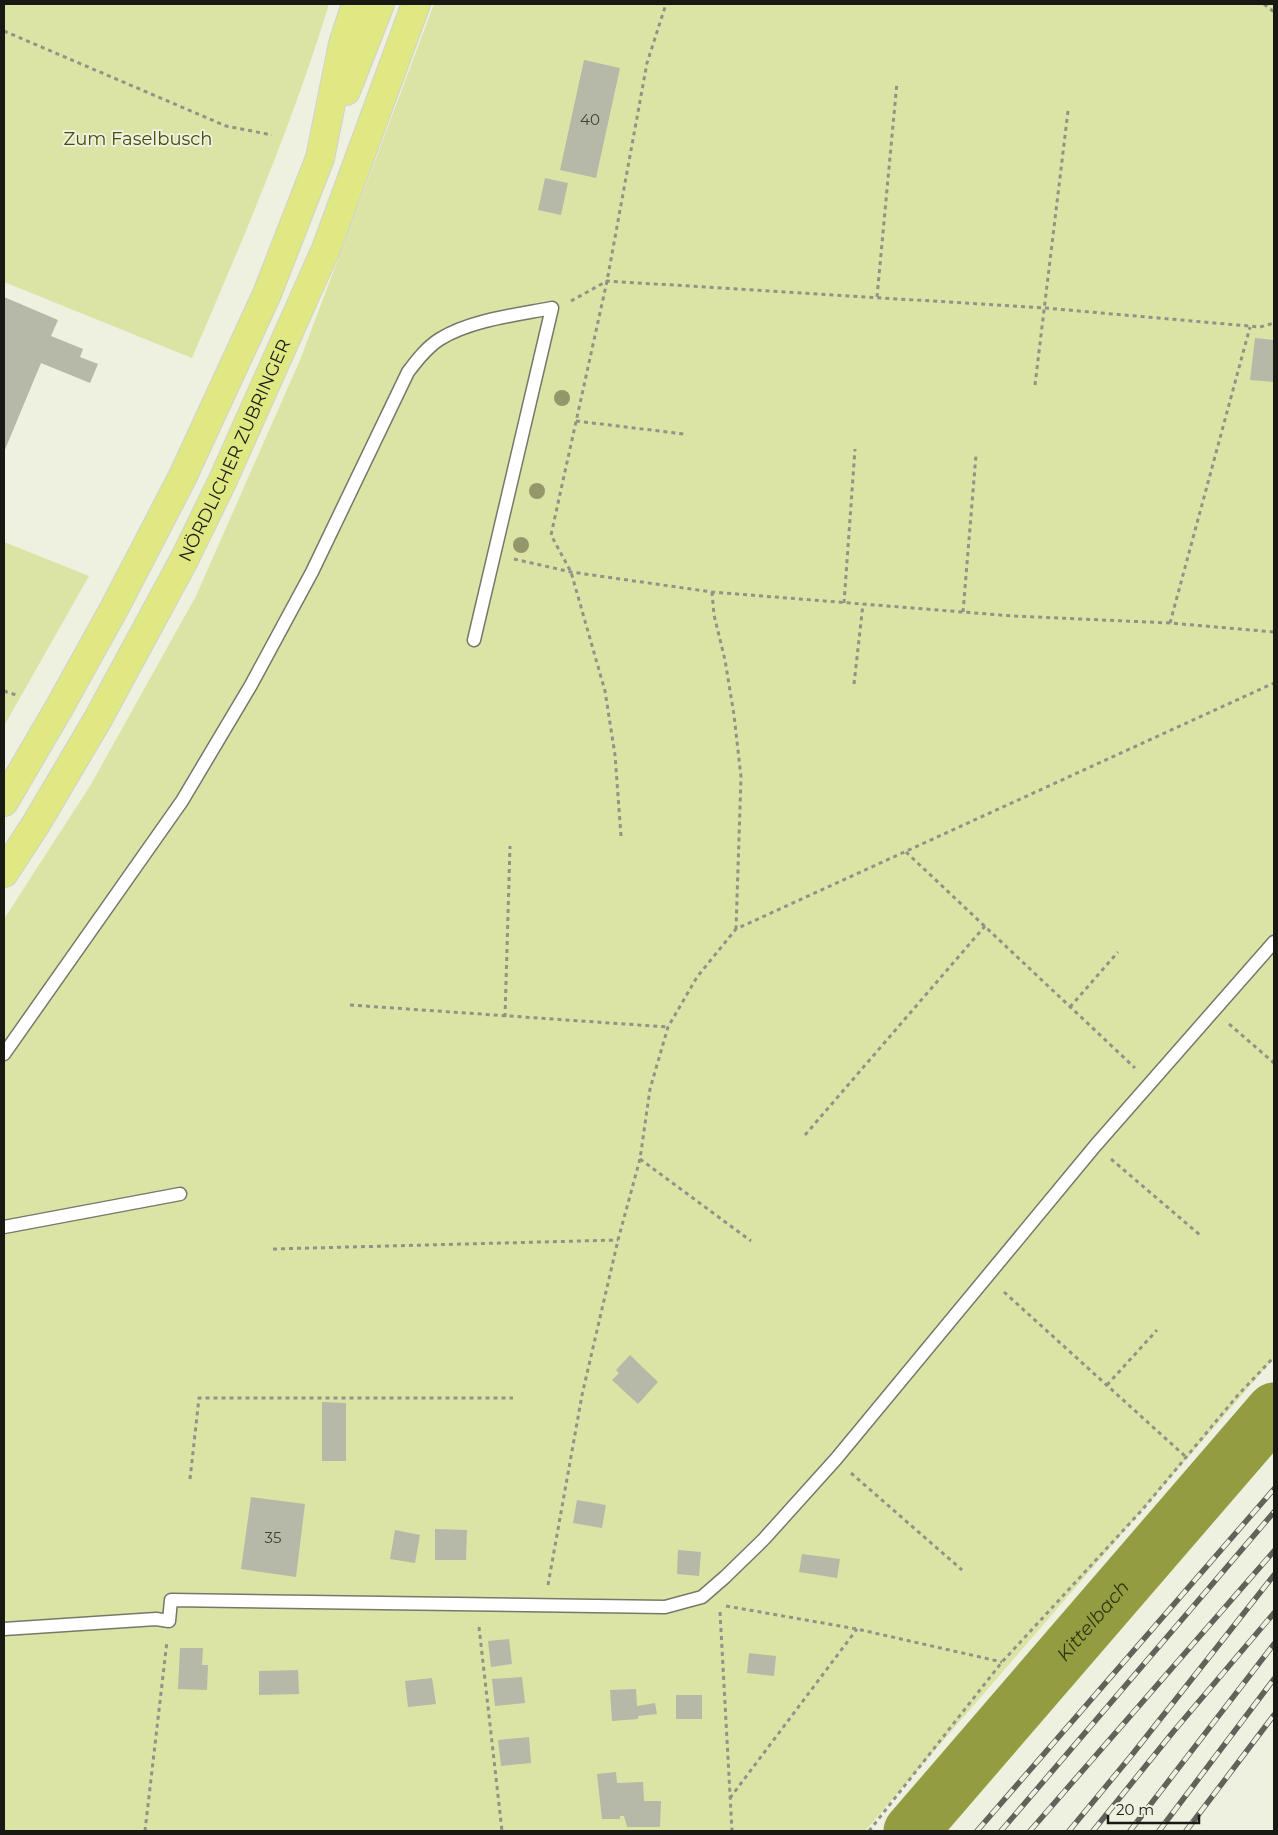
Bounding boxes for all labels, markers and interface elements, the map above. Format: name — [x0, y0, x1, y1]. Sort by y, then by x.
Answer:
house number: 40 — [580, 110, 600, 129]
park label: Zum Faselbusch — [64, 128, 212, 150]
street label: NÖRDLICHER ZUBRINGER — [174, 336, 295, 565]
house number: 35 — [265, 1528, 281, 1547]
water label: Kittelbach — [1051, 1575, 1134, 1666]
scale bar — [1108, 1792, 1199, 1824]
text: 20 m — [1116, 1800, 1154, 1819]

